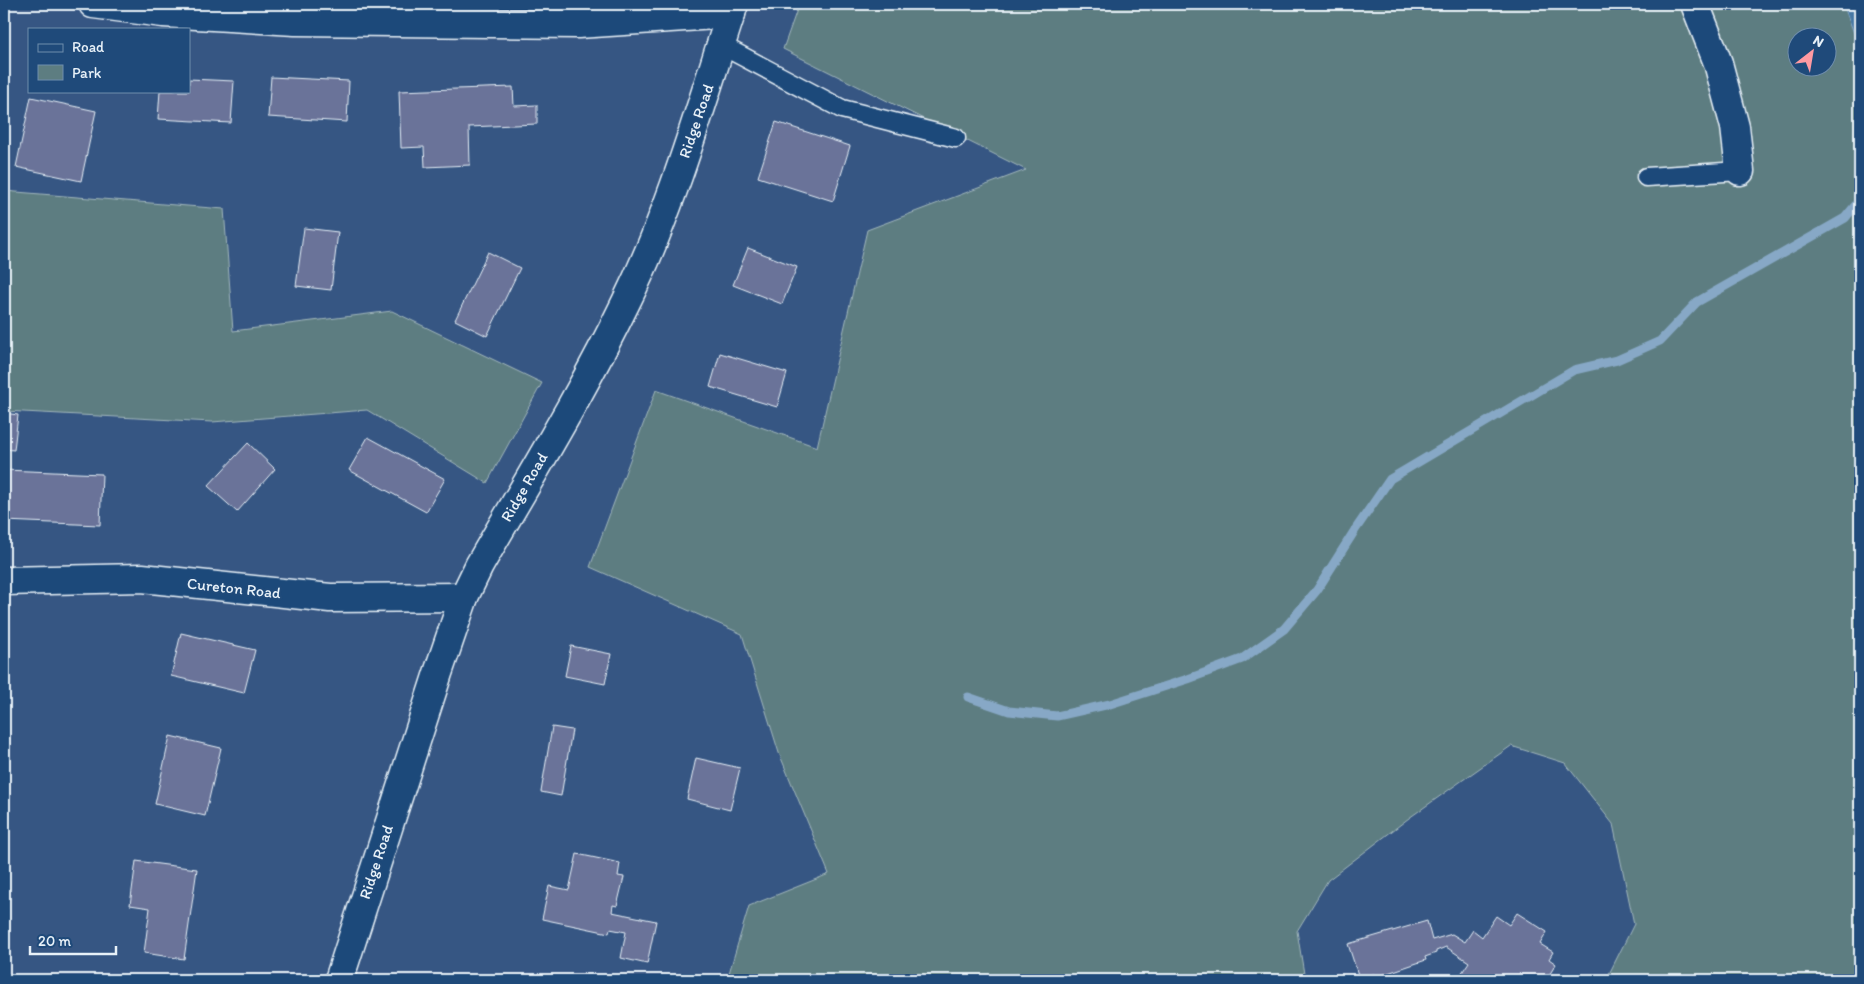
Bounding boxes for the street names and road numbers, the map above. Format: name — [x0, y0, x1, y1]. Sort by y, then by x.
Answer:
street label: Ridge Road — [674, 81, 718, 161]
street label: Ridge Road — [497, 449, 552, 525]
street label: Cureton Road — [186, 574, 282, 602]
street label: Ridge Road — [355, 822, 397, 902]

